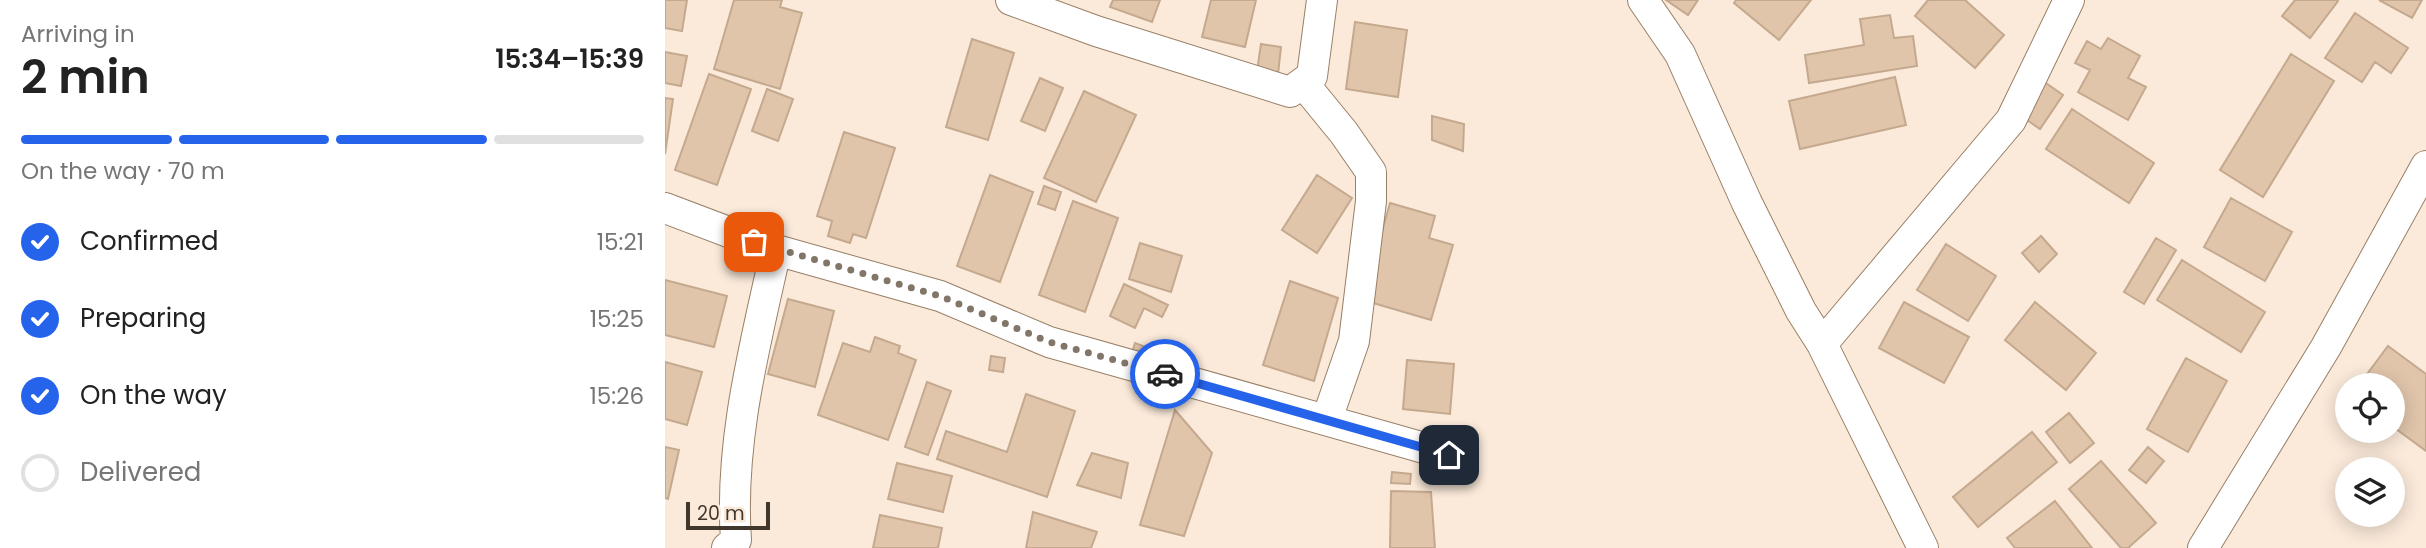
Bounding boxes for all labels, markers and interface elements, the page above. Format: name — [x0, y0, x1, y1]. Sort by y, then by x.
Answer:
text: Arriving in — [21, 18, 135, 50]
text: 15:34–15:39 — [495, 41, 644, 77]
text: 2 min — [21, 45, 150, 109]
text: On the way · 70 m — [21, 155, 225, 187]
pin — [724, 212, 784, 272]
icon: check — [21, 223, 59, 261]
text: Confirmed — [80, 223, 218, 259]
icon: bag — [735, 223, 773, 261]
text: 15:21 — [597, 226, 644, 258]
icon: check — [21, 300, 59, 338]
text: Preparing — [80, 300, 206, 336]
text: 15:25 — [590, 303, 644, 335]
courier — [1130, 339, 1200, 409]
icon: car — [1146, 355, 1184, 393]
map controls — [2335, 373, 2405, 527]
button: locate — [2335, 373, 2405, 443]
icon: check — [21, 377, 59, 415]
text: On the way — [80, 377, 227, 413]
text: 15:26 — [589, 380, 644, 412]
pin — [1419, 425, 1479, 485]
icon: home — [1430, 436, 1468, 474]
text: Delivered — [80, 454, 201, 490]
button: layers — [2335, 457, 2405, 527]
scale bar — [686, 499, 770, 531]
text: 20 m — [697, 500, 745, 527]

